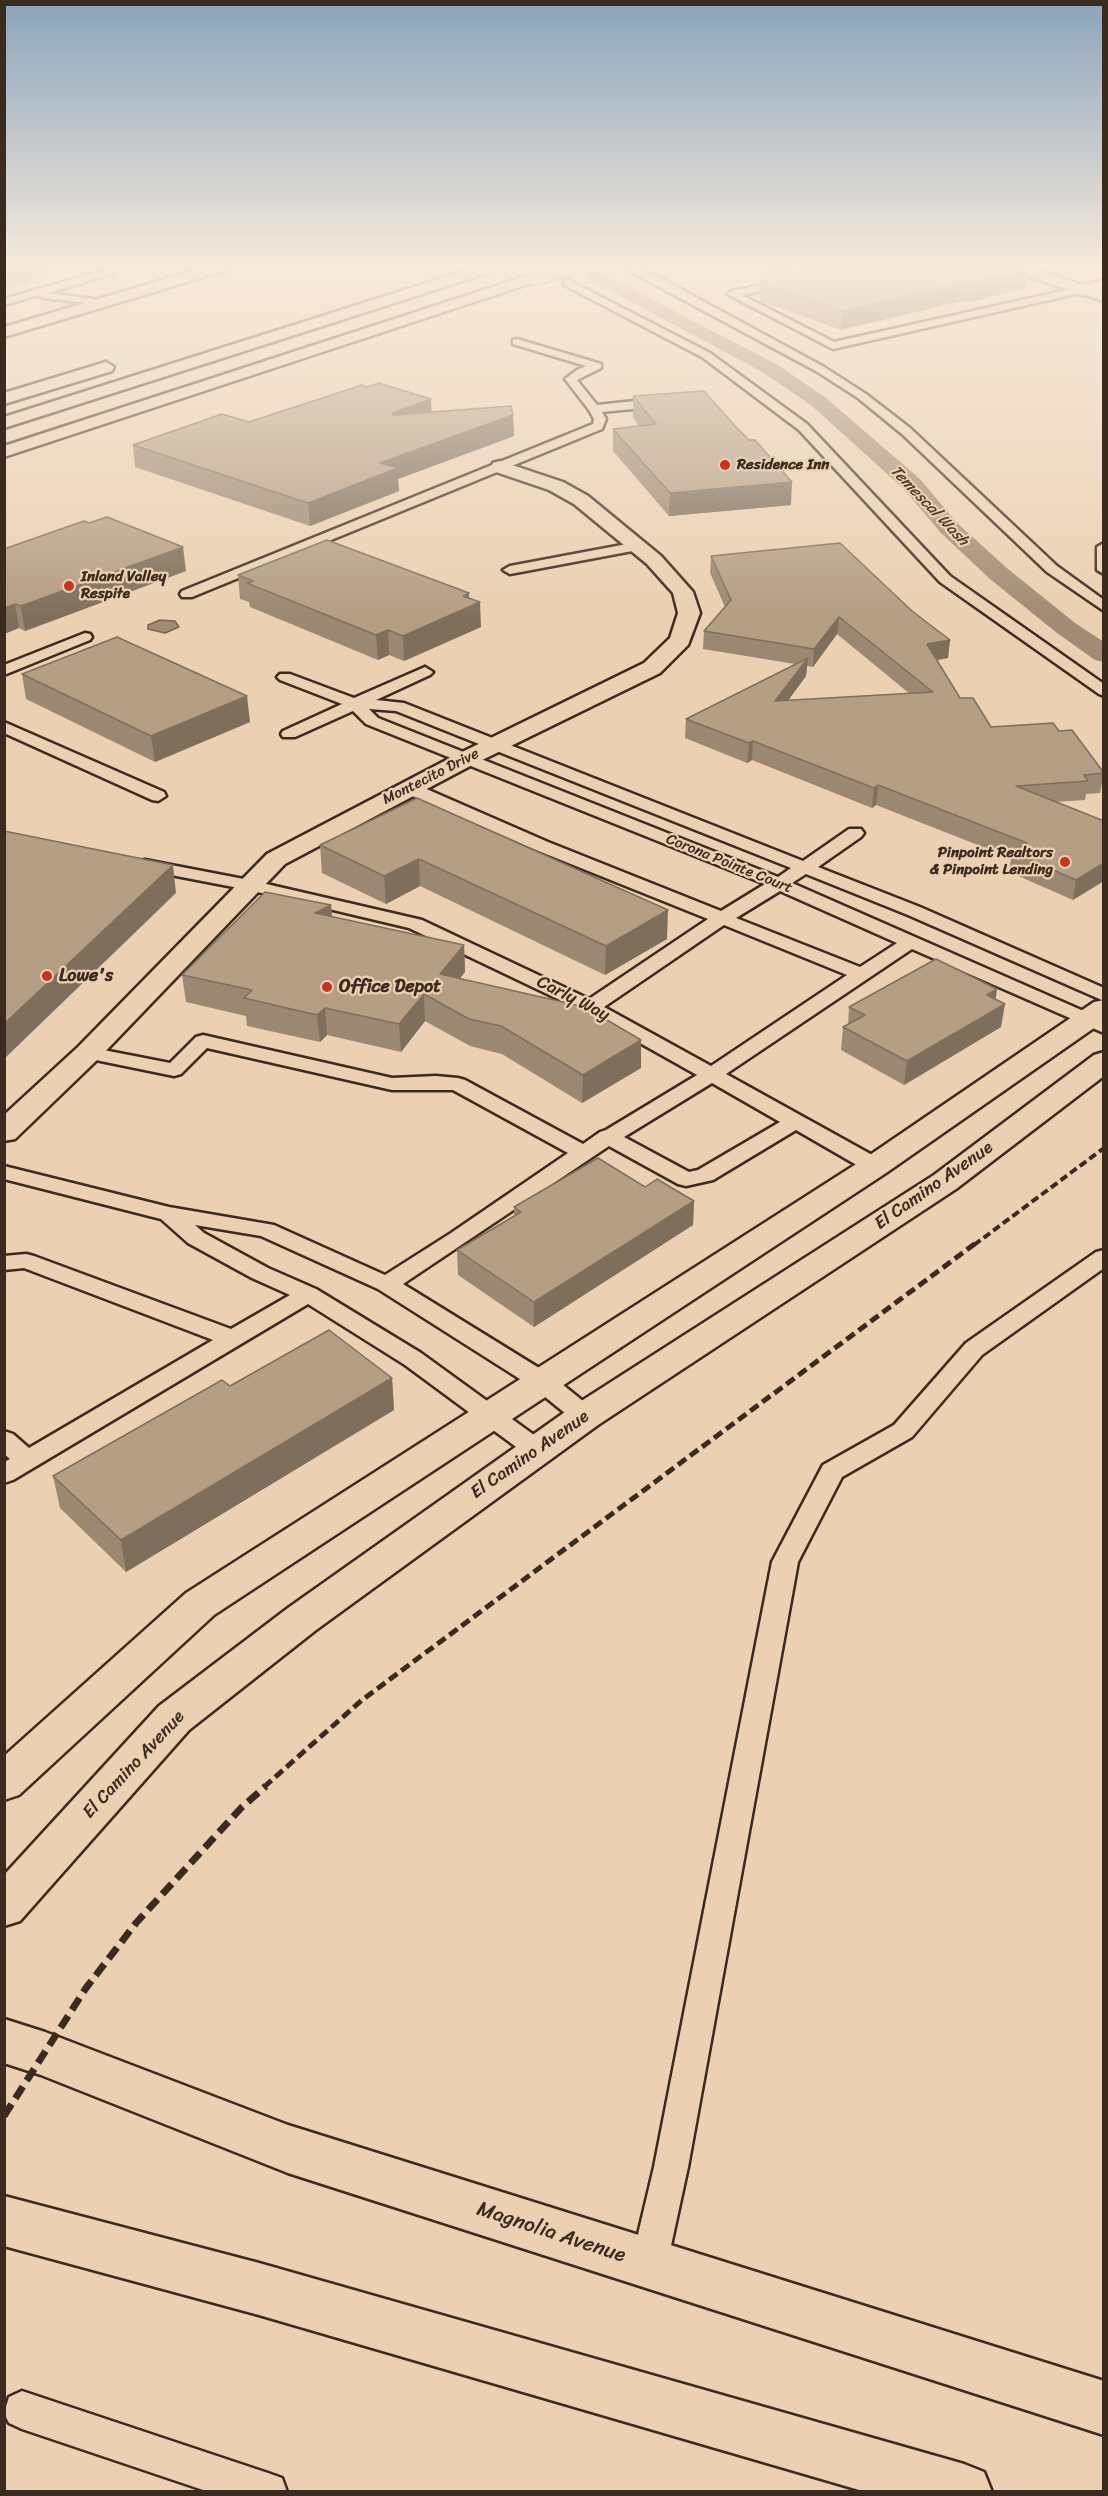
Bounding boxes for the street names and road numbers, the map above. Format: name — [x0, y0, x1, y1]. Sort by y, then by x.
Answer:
street label: Montecito Drive — [380, 745, 482, 809]
street label: Corona Pointe Court — [663, 830, 795, 898]
street label: Carly Way — [533, 971, 613, 1027]
street label: El Camino Avenue — [871, 1137, 997, 1235]
street label: El Camino Avenue — [467, 1406, 593, 1504]
street label: El Camino Avenue — [78, 1707, 190, 1823]
street label: Magnolia Avenue — [473, 2197, 629, 2269]

